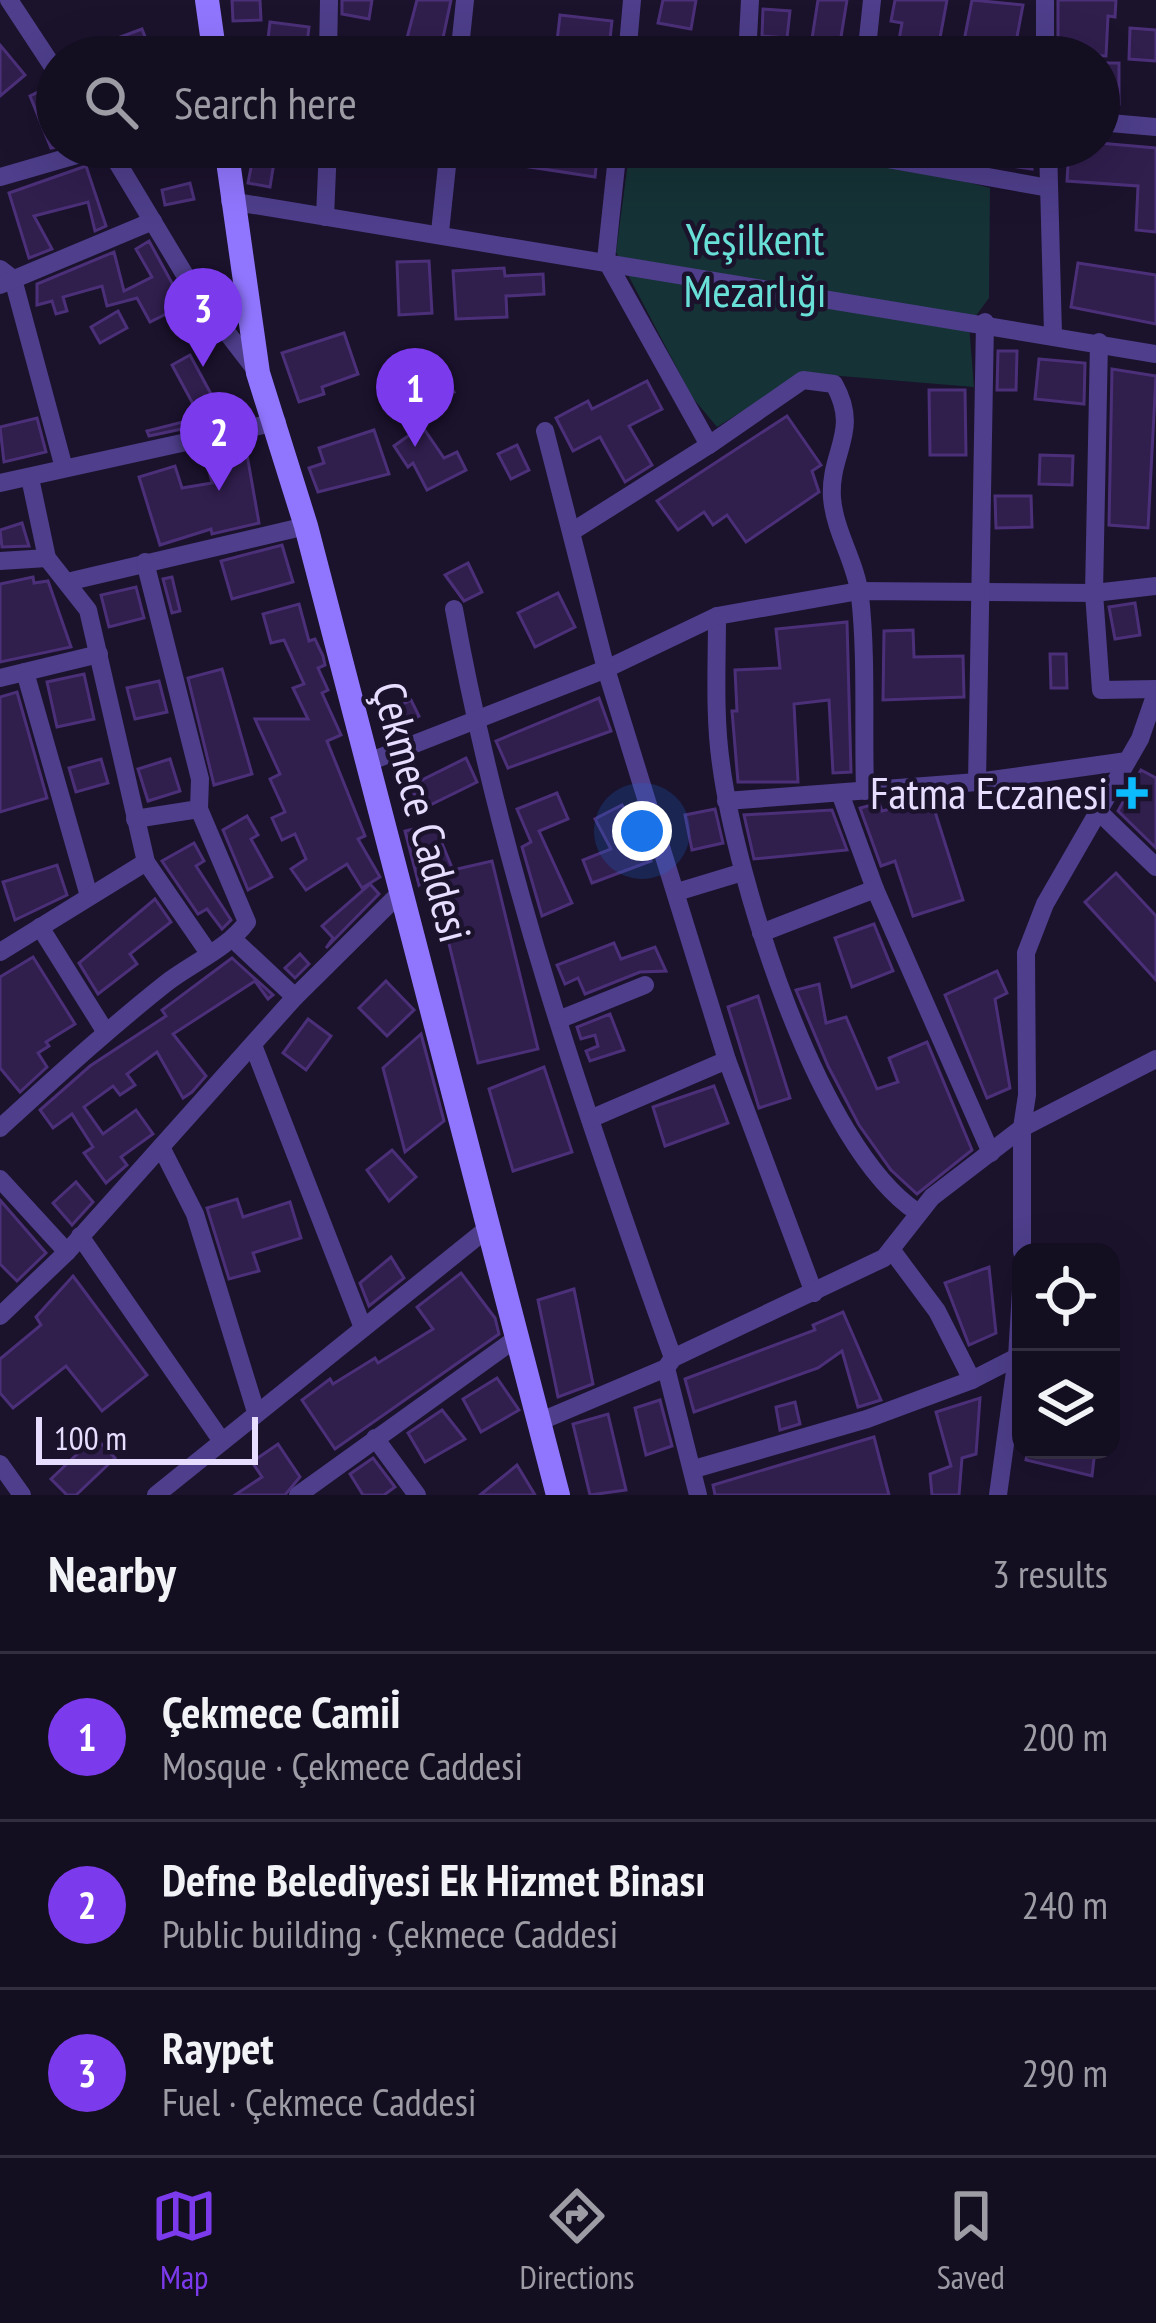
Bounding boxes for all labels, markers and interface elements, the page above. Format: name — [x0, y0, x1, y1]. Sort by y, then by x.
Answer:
search box — [36, 36, 1120, 168]
icon: search — [78, 69, 144, 135]
text: Search here — [174, 73, 357, 131]
park label: Yeşilkent Mezarlığı — [684, 209, 826, 319]
pin: 3 — [164, 268, 242, 367]
pin: 1 — [376, 348, 454, 447]
pin: 2 — [180, 392, 258, 491]
street label: Çekmece Caddesi — [360, 675, 486, 948]
place label: Fatma Eczanesi — [870, 763, 1108, 821]
marker: Fatma Eczanesi — [1119, 780, 1145, 806]
your location — [612, 801, 672, 861]
map controls — [1012, 1243, 1120, 1459]
button: locate — [1012, 1243, 1120, 1351]
button: layers — [1012, 1351, 1120, 1459]
scale bar — [36, 1411, 258, 1464]
text: 100 m — [54, 1416, 127, 1459]
text: Nearby — [48, 1540, 176, 1606]
text: 3 results — [992, 1548, 1108, 1599]
text: Çekmece Camiİ — [162, 1682, 401, 1740]
text: 1 — [78, 1711, 96, 1762]
text: 200 m — [1022, 1711, 1108, 1762]
text: Mosque · Çekmece Caddesi — [162, 1740, 523, 1791]
text: Defne Belediyesi Ek Hizmet Binası — [162, 1850, 705, 1908]
text: 2 — [78, 1879, 96, 1930]
text: 240 m — [1022, 1879, 1108, 1930]
text: Public building · Çekmece Caddesi — [162, 1908, 618, 1959]
text: Raypet — [162, 2018, 274, 2076]
text: 3 — [78, 2047, 96, 2098]
text: 290 m — [1022, 2047, 1108, 2098]
text: Fuel · Çekmece Caddesi — [162, 2076, 476, 2127]
tab: Map — [151, 2183, 217, 2298]
tab: Directions — [520, 2183, 634, 2298]
tab: Saved — [937, 2183, 1005, 2298]

